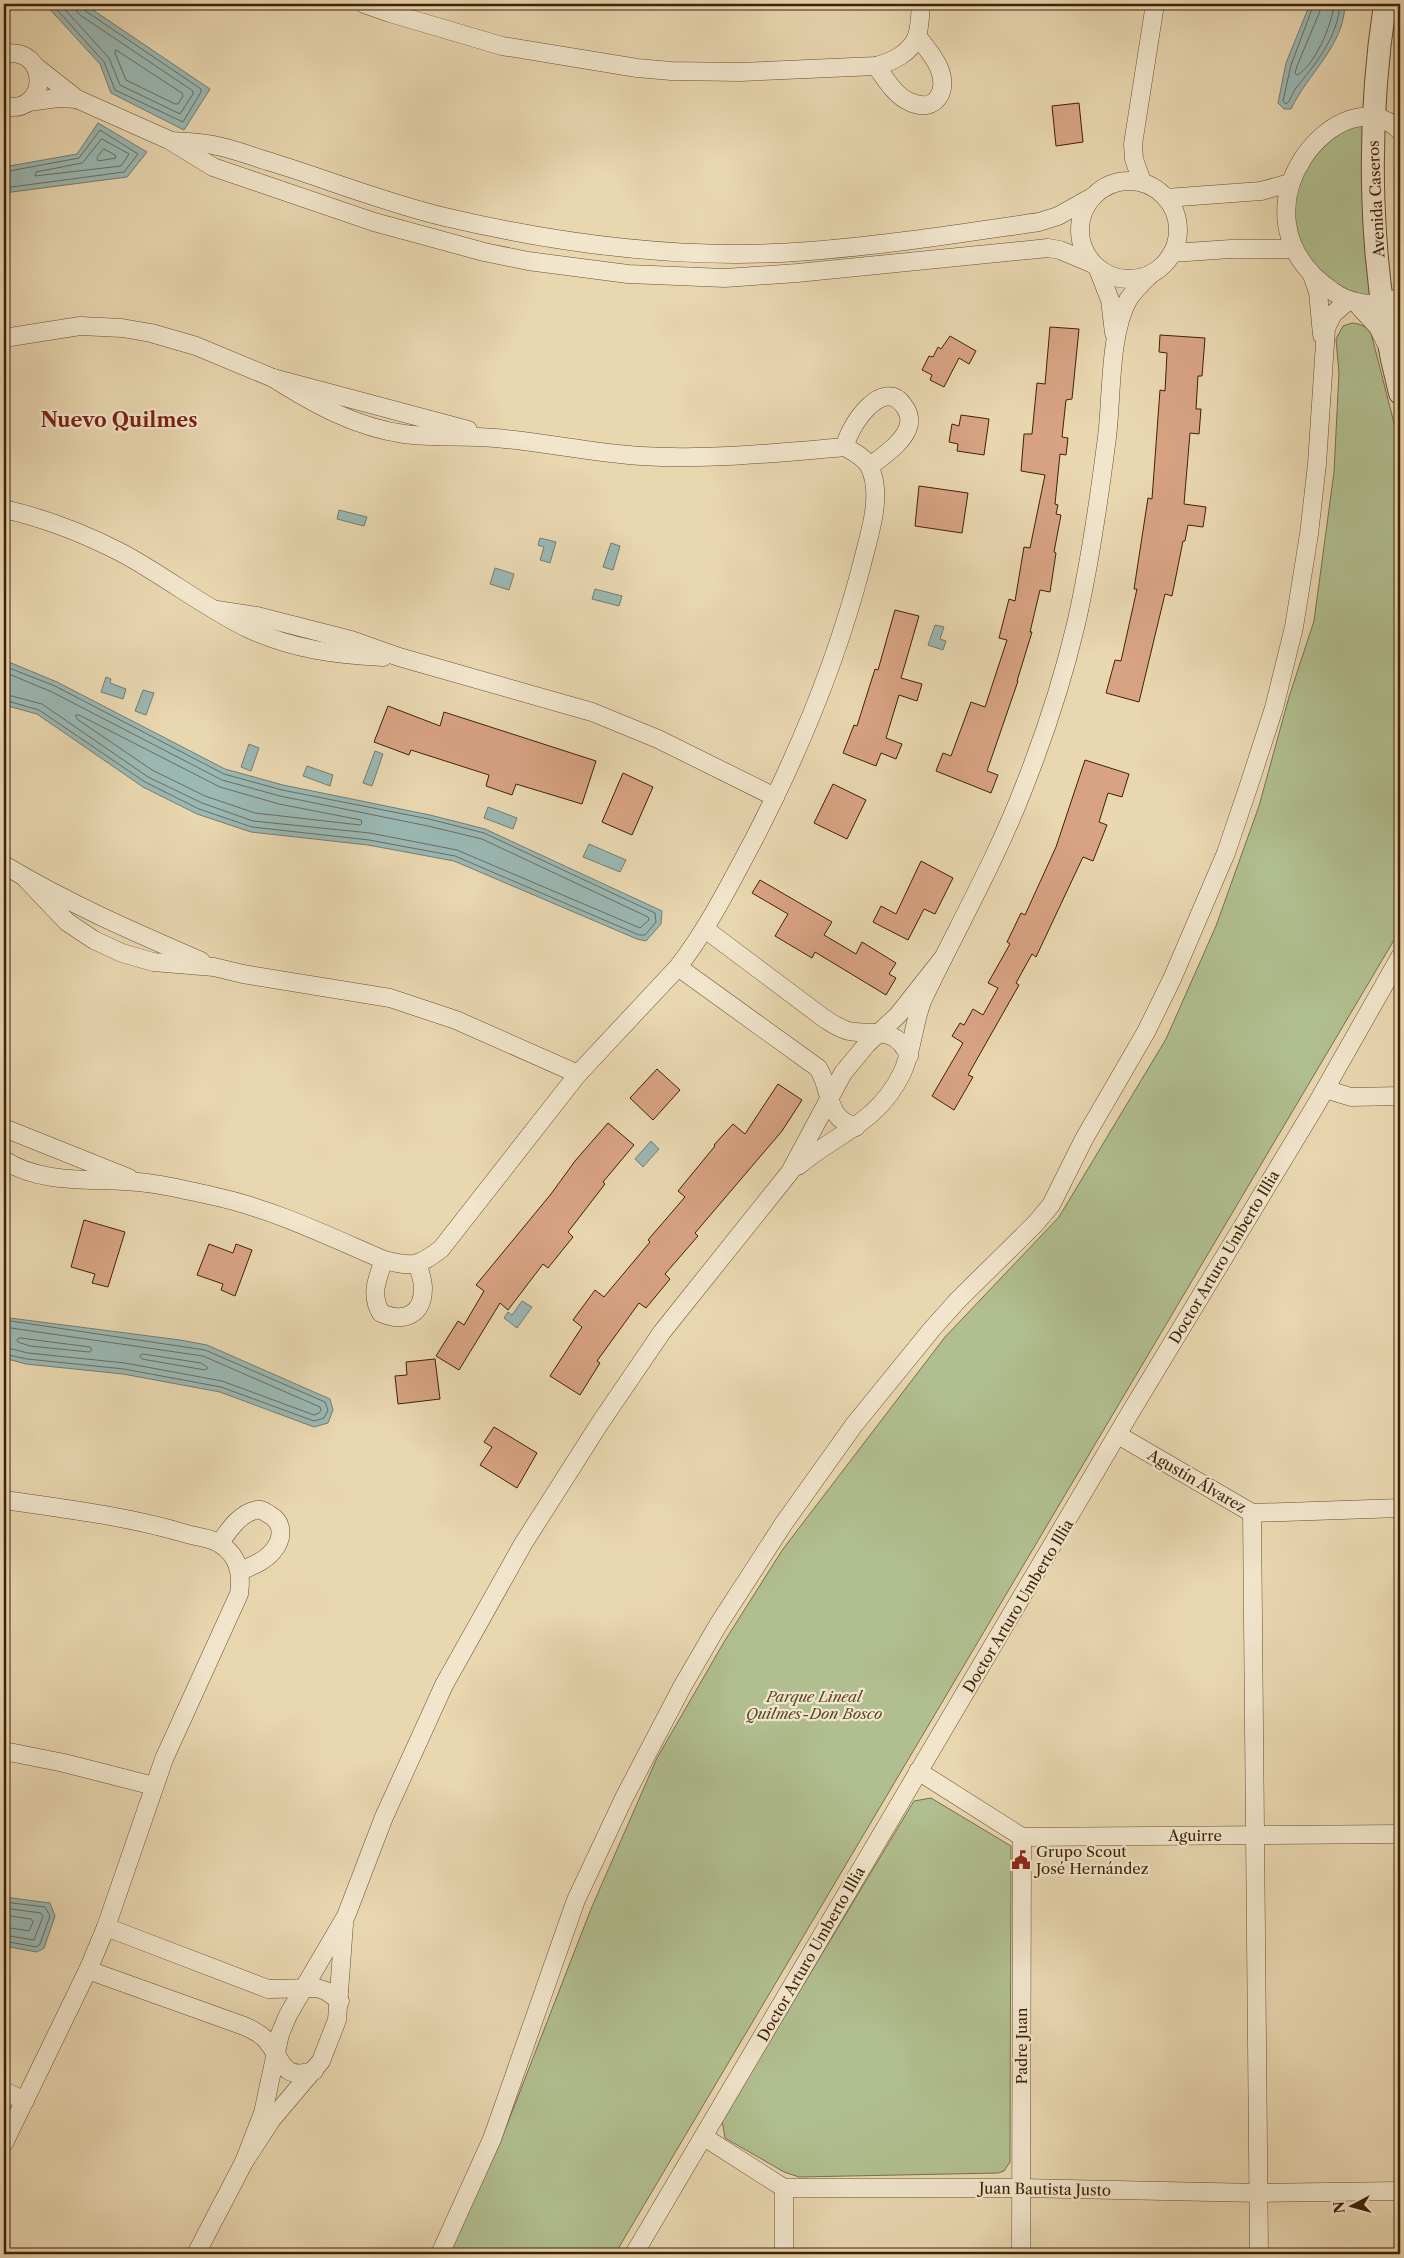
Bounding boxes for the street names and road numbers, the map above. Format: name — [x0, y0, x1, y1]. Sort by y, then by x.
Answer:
street label: Avenida Caseros — [1363, 140, 1389, 259]
street label: Doctor Arturo Umberto Illia — [1165, 1167, 1283, 1347]
street label: Agustín Álvarez — [1143, 1445, 1250, 1517]
street label: Doctor Arturo Umberto Illia — [959, 1516, 1077, 1696]
street label: Aguirre — [1167, 1826, 1222, 1845]
street label: Doctor Arturo Umberto Illia — [753, 1863, 869, 2045]
street label: Padre Juan — [1012, 2007, 1031, 2084]
street label: Juan Bautista Justo — [977, 2178, 1111, 2200]

